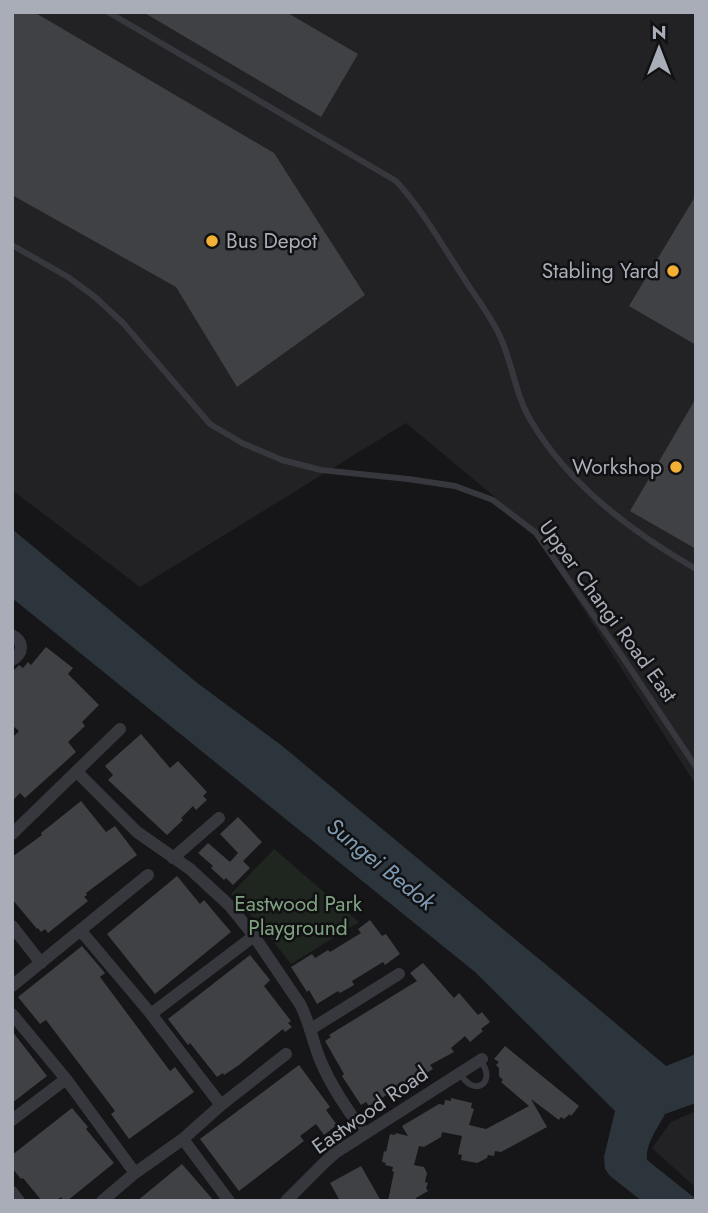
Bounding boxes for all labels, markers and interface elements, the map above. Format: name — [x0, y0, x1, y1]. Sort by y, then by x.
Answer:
north arrow — [624, 14, 694, 84]
text: N — [651, 19, 667, 46]
place label: Bus Depot — [226, 226, 317, 256]
marker: Bus Depot — [204, 233, 220, 249]
place label: Stabling Yard — [542, 256, 659, 286]
marker: Stabling Yard — [665, 263, 681, 279]
place label: Workshop — [572, 452, 662, 482]
marker: Workshop — [668, 459, 684, 475]
street label: Upper Changi Road East — [532, 514, 684, 708]
water label: Sungei Bedok — [319, 809, 444, 919]
park label: Eastwood Park Playground — [234, 889, 363, 943]
street label: Eastwood Road — [306, 1059, 434, 1161]

